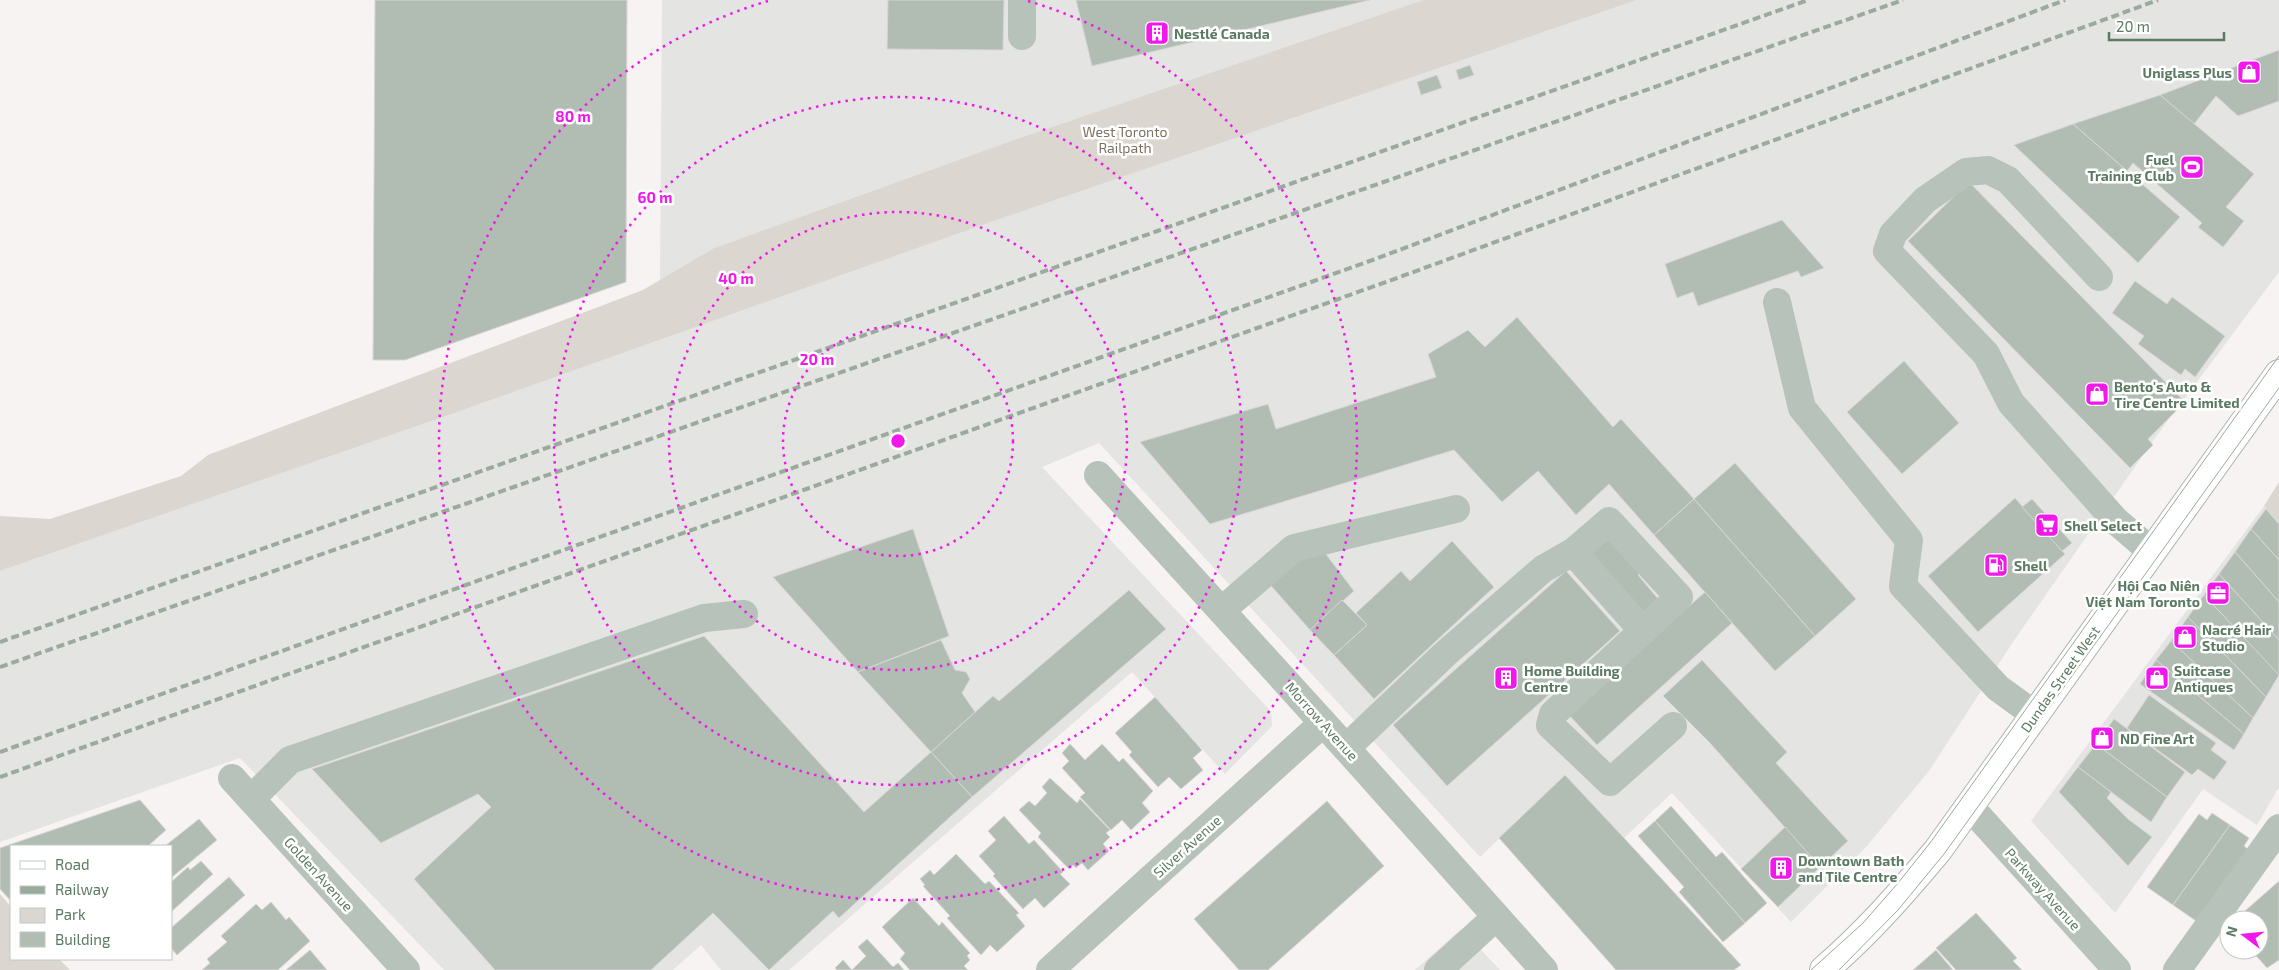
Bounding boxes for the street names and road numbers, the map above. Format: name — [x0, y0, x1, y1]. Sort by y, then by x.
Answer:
street label: Dundas Street West — [2017, 622, 2103, 736]
street label: Morrow Avenue — [1282, 678, 1362, 764]
street label: Silver Avenue — [1150, 811, 1224, 881]
street label: Golden Avenue — [281, 833, 357, 915]
street label: Parkway Avenue — [2002, 844, 2084, 934]

